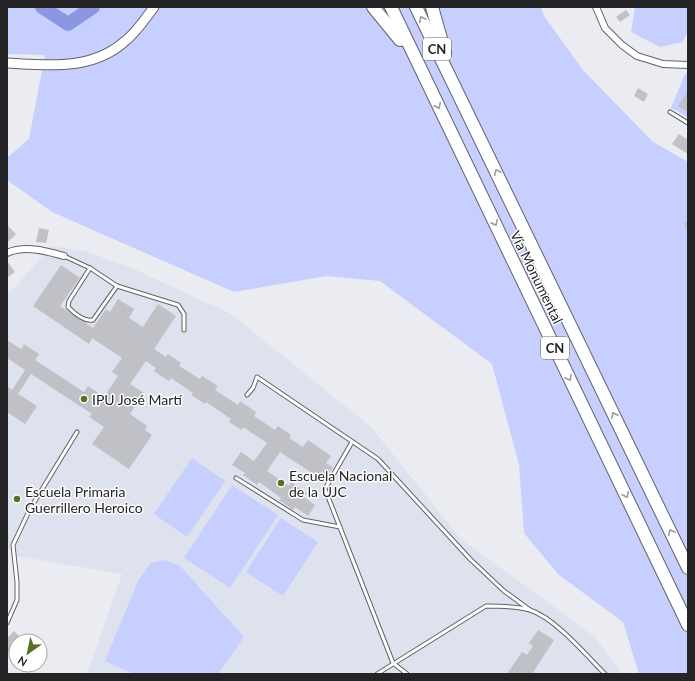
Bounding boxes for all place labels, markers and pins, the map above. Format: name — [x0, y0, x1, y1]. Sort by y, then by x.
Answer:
place label: IPU José Martí — [92, 391, 183, 408]
marker: IPU José Martí — [79, 394, 89, 404]
place label: Escuela Nacional de la UJC — [289, 467, 392, 500]
marker: Escuela Nacional de la UJC — [276, 478, 286, 488]
place label: Escuela Primaria Guerrillero Heroico — [25, 483, 143, 516]
marker: Escuela Primaria Guerrillero Heroico — [12, 494, 22, 504]

